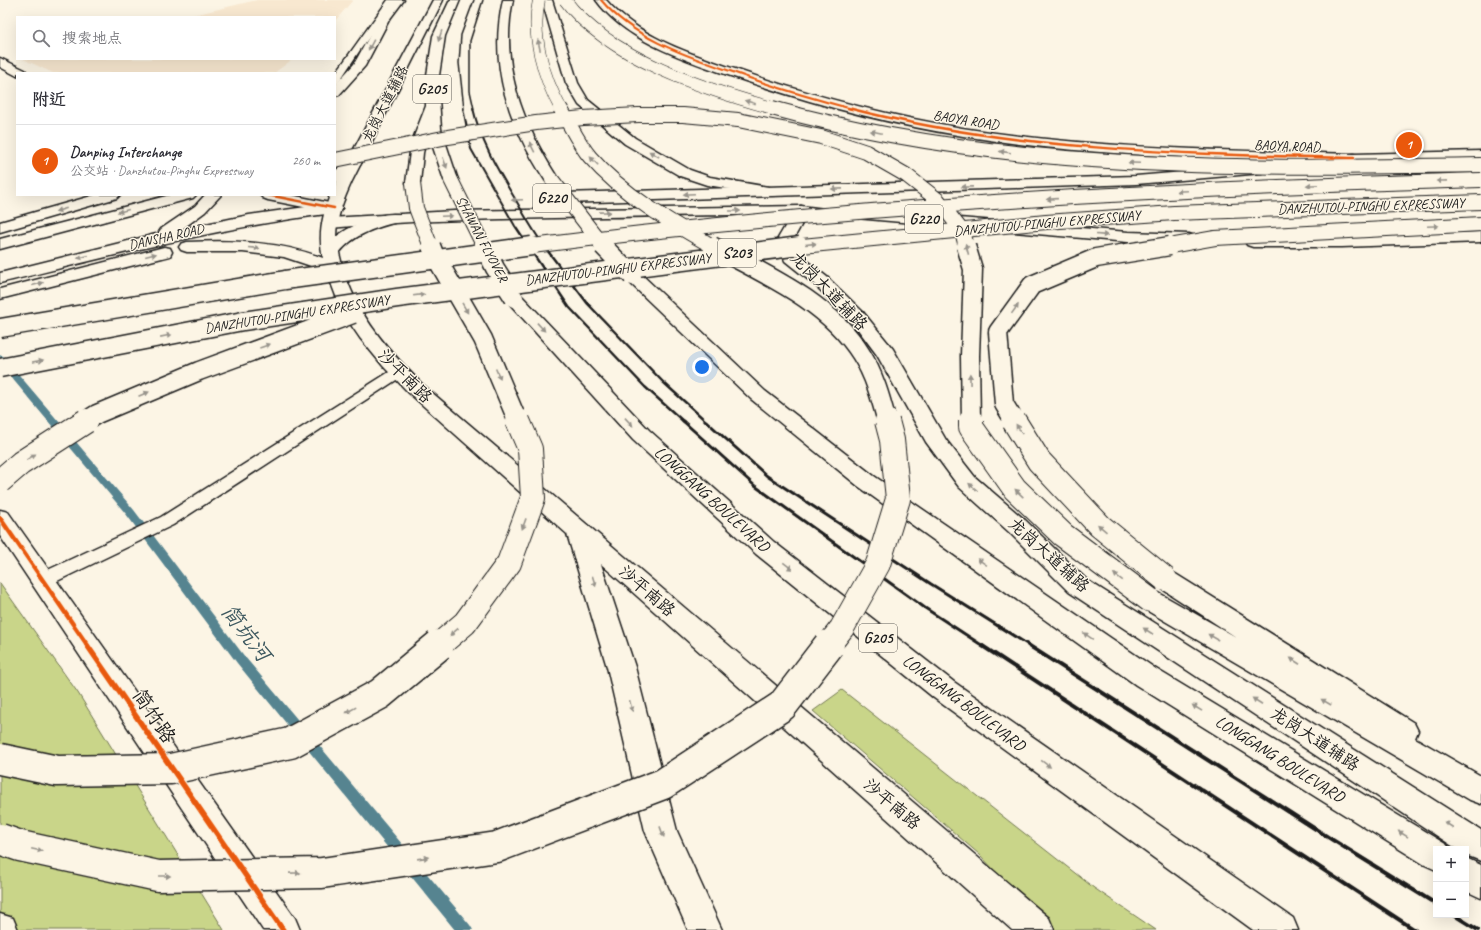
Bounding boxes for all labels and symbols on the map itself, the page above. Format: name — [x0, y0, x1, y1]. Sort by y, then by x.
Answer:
one-way arrow — [437, 30, 443, 42]
one-way arrow — [367, 39, 374, 51]
one-way arrow — [536, 39, 542, 51]
street label: 龙岗大道辅路 — [358, 63, 412, 145]
road number: G205 — [413, 75, 451, 103]
one-way arrow — [744, 99, 756, 105]
street label: BAOYA ROAD — [932, 106, 1002, 134]
one-way arrow — [870, 129, 882, 135]
pin: 1 — [1396, 130, 1422, 160]
street label: BAOYA ROAD — [1254, 136, 1322, 156]
one-way arrow — [529, 141, 535, 152]
one-way arrow — [999, 149, 1011, 155]
one-way arrow — [648, 151, 660, 158]
one-way arrow — [589, 156, 599, 166]
one-way arrow — [442, 158, 448, 170]
one-way arrow — [1127, 160, 1140, 166]
one-way arrow — [1436, 178, 1448, 185]
one-way arrow — [1305, 182, 1318, 188]
one-way arrow — [961, 183, 973, 190]
road number: G220 — [533, 184, 571, 212]
one-way arrow — [831, 186, 843, 193]
one-way arrow — [1175, 188, 1188, 194]
one-way arrow — [683, 190, 695, 197]
street label: SHAWAN FLYOVER — [452, 193, 512, 286]
street label: DANZHUTOU-PINGHU EXPRESSWAY — [1277, 194, 1467, 218]
one-way arrow — [1046, 195, 1058, 202]
one-way arrow — [511, 196, 523, 203]
road number: G220 — [905, 205, 943, 233]
street label: DANZHUTOU-PINGHU EXPRESSWAY — [953, 206, 1143, 240]
one-way arrow — [55, 207, 67, 213]
one-way arrow — [729, 208, 742, 214]
one-way arrow — [117, 209, 130, 215]
one-way arrow — [599, 209, 612, 215]
one-way arrow — [441, 213, 454, 219]
street label: DANSHA ROAD — [127, 220, 207, 254]
one-way arrow — [1427, 223, 1439, 230]
one-way arrow — [1096, 231, 1108, 238]
road number: S203 — [718, 239, 756, 267]
one-way arrow — [805, 241, 817, 247]
one-way arrow — [964, 243, 970, 255]
one-way arrow — [248, 245, 260, 252]
street label: 龙岗大道辅路 — [786, 247, 872, 335]
street label: DANZHUTOU-PINGHU EXPRESSWAY — [524, 249, 714, 289]
one-way arrow — [145, 252, 158, 258]
one-way arrow — [77, 254, 89, 260]
one-way arrow — [32, 281, 44, 287]
street label: DANZHUTOU-PINGHU EXPRESSWAY — [203, 291, 393, 337]
one-way arrow — [413, 292, 425, 298]
one-way arrow — [462, 302, 469, 314]
one-way arrow — [1010, 303, 1019, 314]
one-way arrow — [536, 322, 545, 332]
one-way arrow — [160, 333, 172, 339]
one-way arrow — [260, 343, 272, 349]
street label: 沙平南路 — [374, 345, 436, 407]
one-way arrow — [32, 357, 44, 363]
your location — [692, 357, 712, 377]
one-way arrow — [495, 369, 501, 380]
one-way arrow — [967, 372, 973, 385]
one-way arrow — [139, 391, 150, 397]
one-way arrow — [624, 418, 633, 427]
one-way arrow — [1015, 424, 1023, 434]
street label: LONGGANG BOULEVARD — [650, 442, 775, 557]
one-way arrow — [25, 453, 37, 460]
one-way arrow — [968, 482, 978, 491]
one-way arrow — [1014, 488, 1024, 498]
street label: 龙岗大道辅路 — [1004, 513, 1094, 597]
one-way arrow — [520, 519, 526, 531]
one-way arrow — [1097, 523, 1108, 532]
one-way arrow — [976, 558, 987, 566]
street label: 沙平南路 — [614, 561, 680, 621]
one-way arrow — [782, 561, 793, 570]
one-way arrow — [1113, 573, 1124, 581]
one-way arrow — [591, 575, 597, 587]
water label: 简坑河 — [215, 598, 279, 670]
road number: G205 — [859, 624, 897, 652]
one-way arrow — [449, 627, 460, 636]
one-way arrow — [1143, 627, 1153, 635]
one-way arrow — [1083, 632, 1093, 640]
one-way arrow — [1207, 634, 1219, 641]
street label: LONGGANG BOULEVARD — [898, 650, 1030, 757]
one-way arrow — [1289, 658, 1301, 665]
street label: 简竹路 — [127, 684, 182, 749]
one-way arrow — [1251, 698, 1263, 705]
one-way arrow — [1320, 699, 1332, 706]
one-way arrow — [628, 700, 634, 712]
street label: 龙岗大道辅路 — [1267, 702, 1363, 776]
one-way arrow — [1191, 704, 1203, 711]
one-way arrow — [345, 707, 357, 713]
street label: LONGGANG BOULEVARD — [1212, 711, 1349, 808]
one-way arrow — [1041, 760, 1052, 768]
street label: 沙平南路 — [859, 774, 925, 834]
one-way arrow — [1444, 821, 1454, 829]
one-way arrow — [659, 826, 665, 838]
one-way arrow — [1397, 831, 1409, 838]
one-way arrow — [31, 847, 43, 853]
one-way arrow — [417, 855, 430, 861]
one-way arrow — [289, 870, 301, 877]
one-way arrow — [159, 873, 172, 879]

